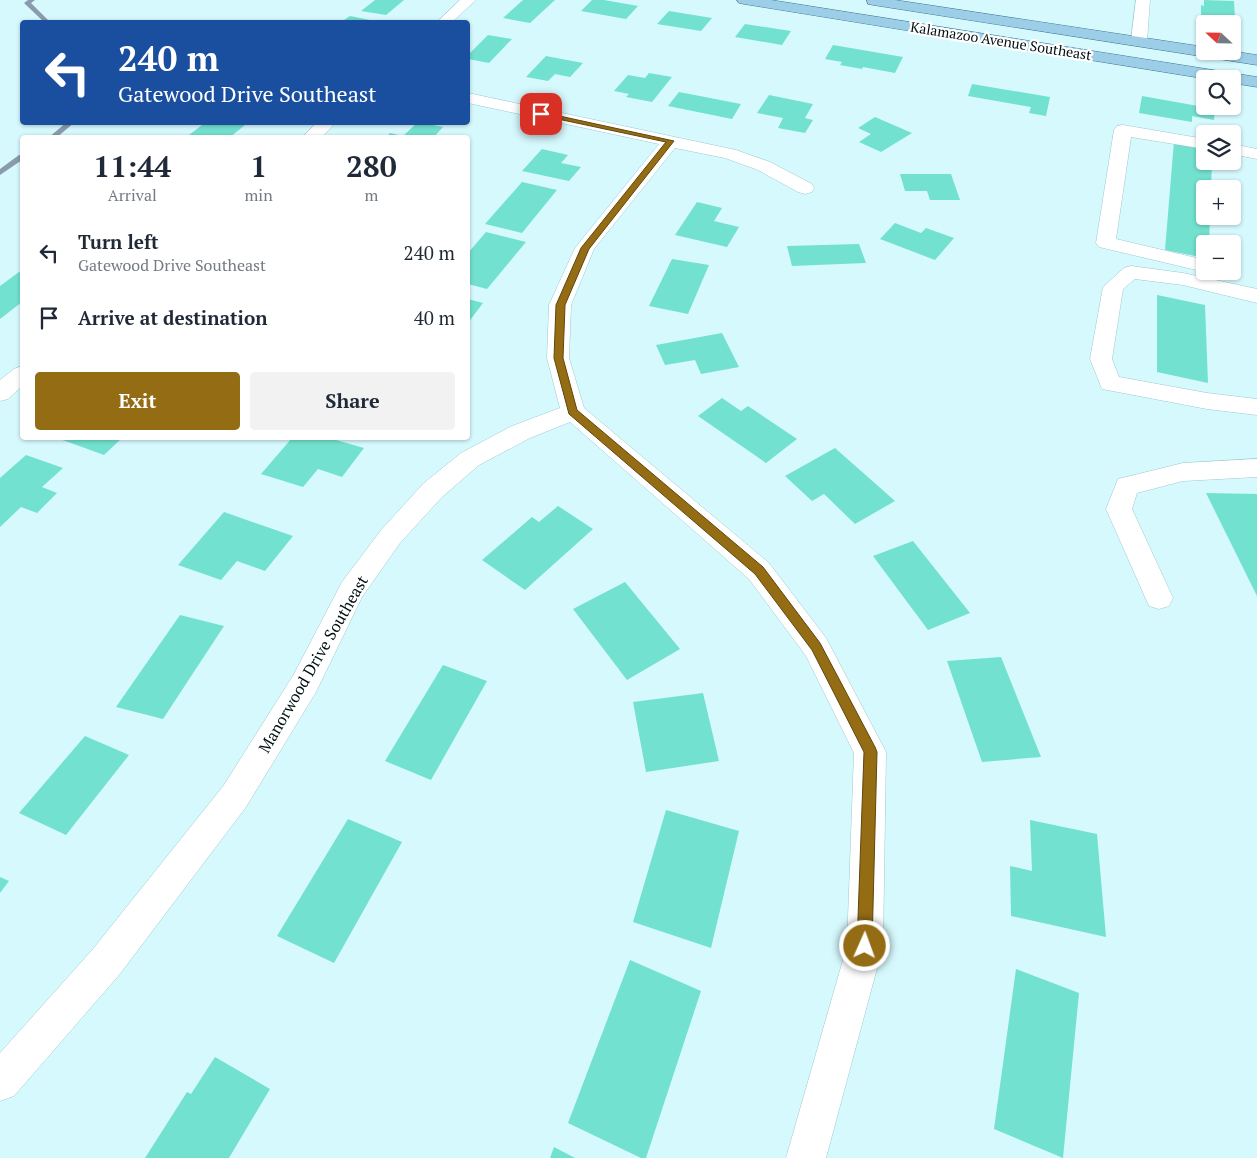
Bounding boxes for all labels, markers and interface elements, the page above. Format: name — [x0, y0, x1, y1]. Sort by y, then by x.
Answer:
north arrow — [1196, 15, 1241, 60]
map controls — [1196, 15, 1241, 280]
street label: Kalamazoo Avenue Southeast — [909, 17, 1094, 64]
text: 240 m — [118, 35, 219, 81]
icon: left — [35, 40, 100, 105]
button: search — [1196, 70, 1241, 115]
text: Gatewood Drive Southeast — [118, 79, 376, 108]
pin — [520, 93, 562, 135]
icon: arrive — [527, 100, 555, 128]
button: layers — [1196, 125, 1241, 170]
text: 11:44 — [93, 146, 171, 186]
text: 1 — [250, 146, 267, 186]
text: 280 — [346, 146, 397, 186]
button: + — [1196, 180, 1241, 225]
text: Arrival — [108, 184, 157, 206]
text: min — [245, 184, 273, 206]
text: m — [364, 184, 378, 206]
text: Turn left — [78, 229, 159, 254]
button: − — [1196, 235, 1241, 280]
icon: left — [35, 239, 63, 267]
text: 240 m — [404, 240, 455, 265]
text: Gatewood Drive Southeast — [78, 254, 266, 276]
icon: arrive — [35, 304, 63, 332]
text: Arrive at destination — [78, 305, 267, 330]
text: 40 m — [414, 305, 455, 330]
button: Exit — [35, 372, 240, 430]
button: Share — [250, 372, 455, 430]
street label: Manorwood Drive Southeast — [253, 571, 373, 757]
position arrow — [838, 919, 890, 971]

